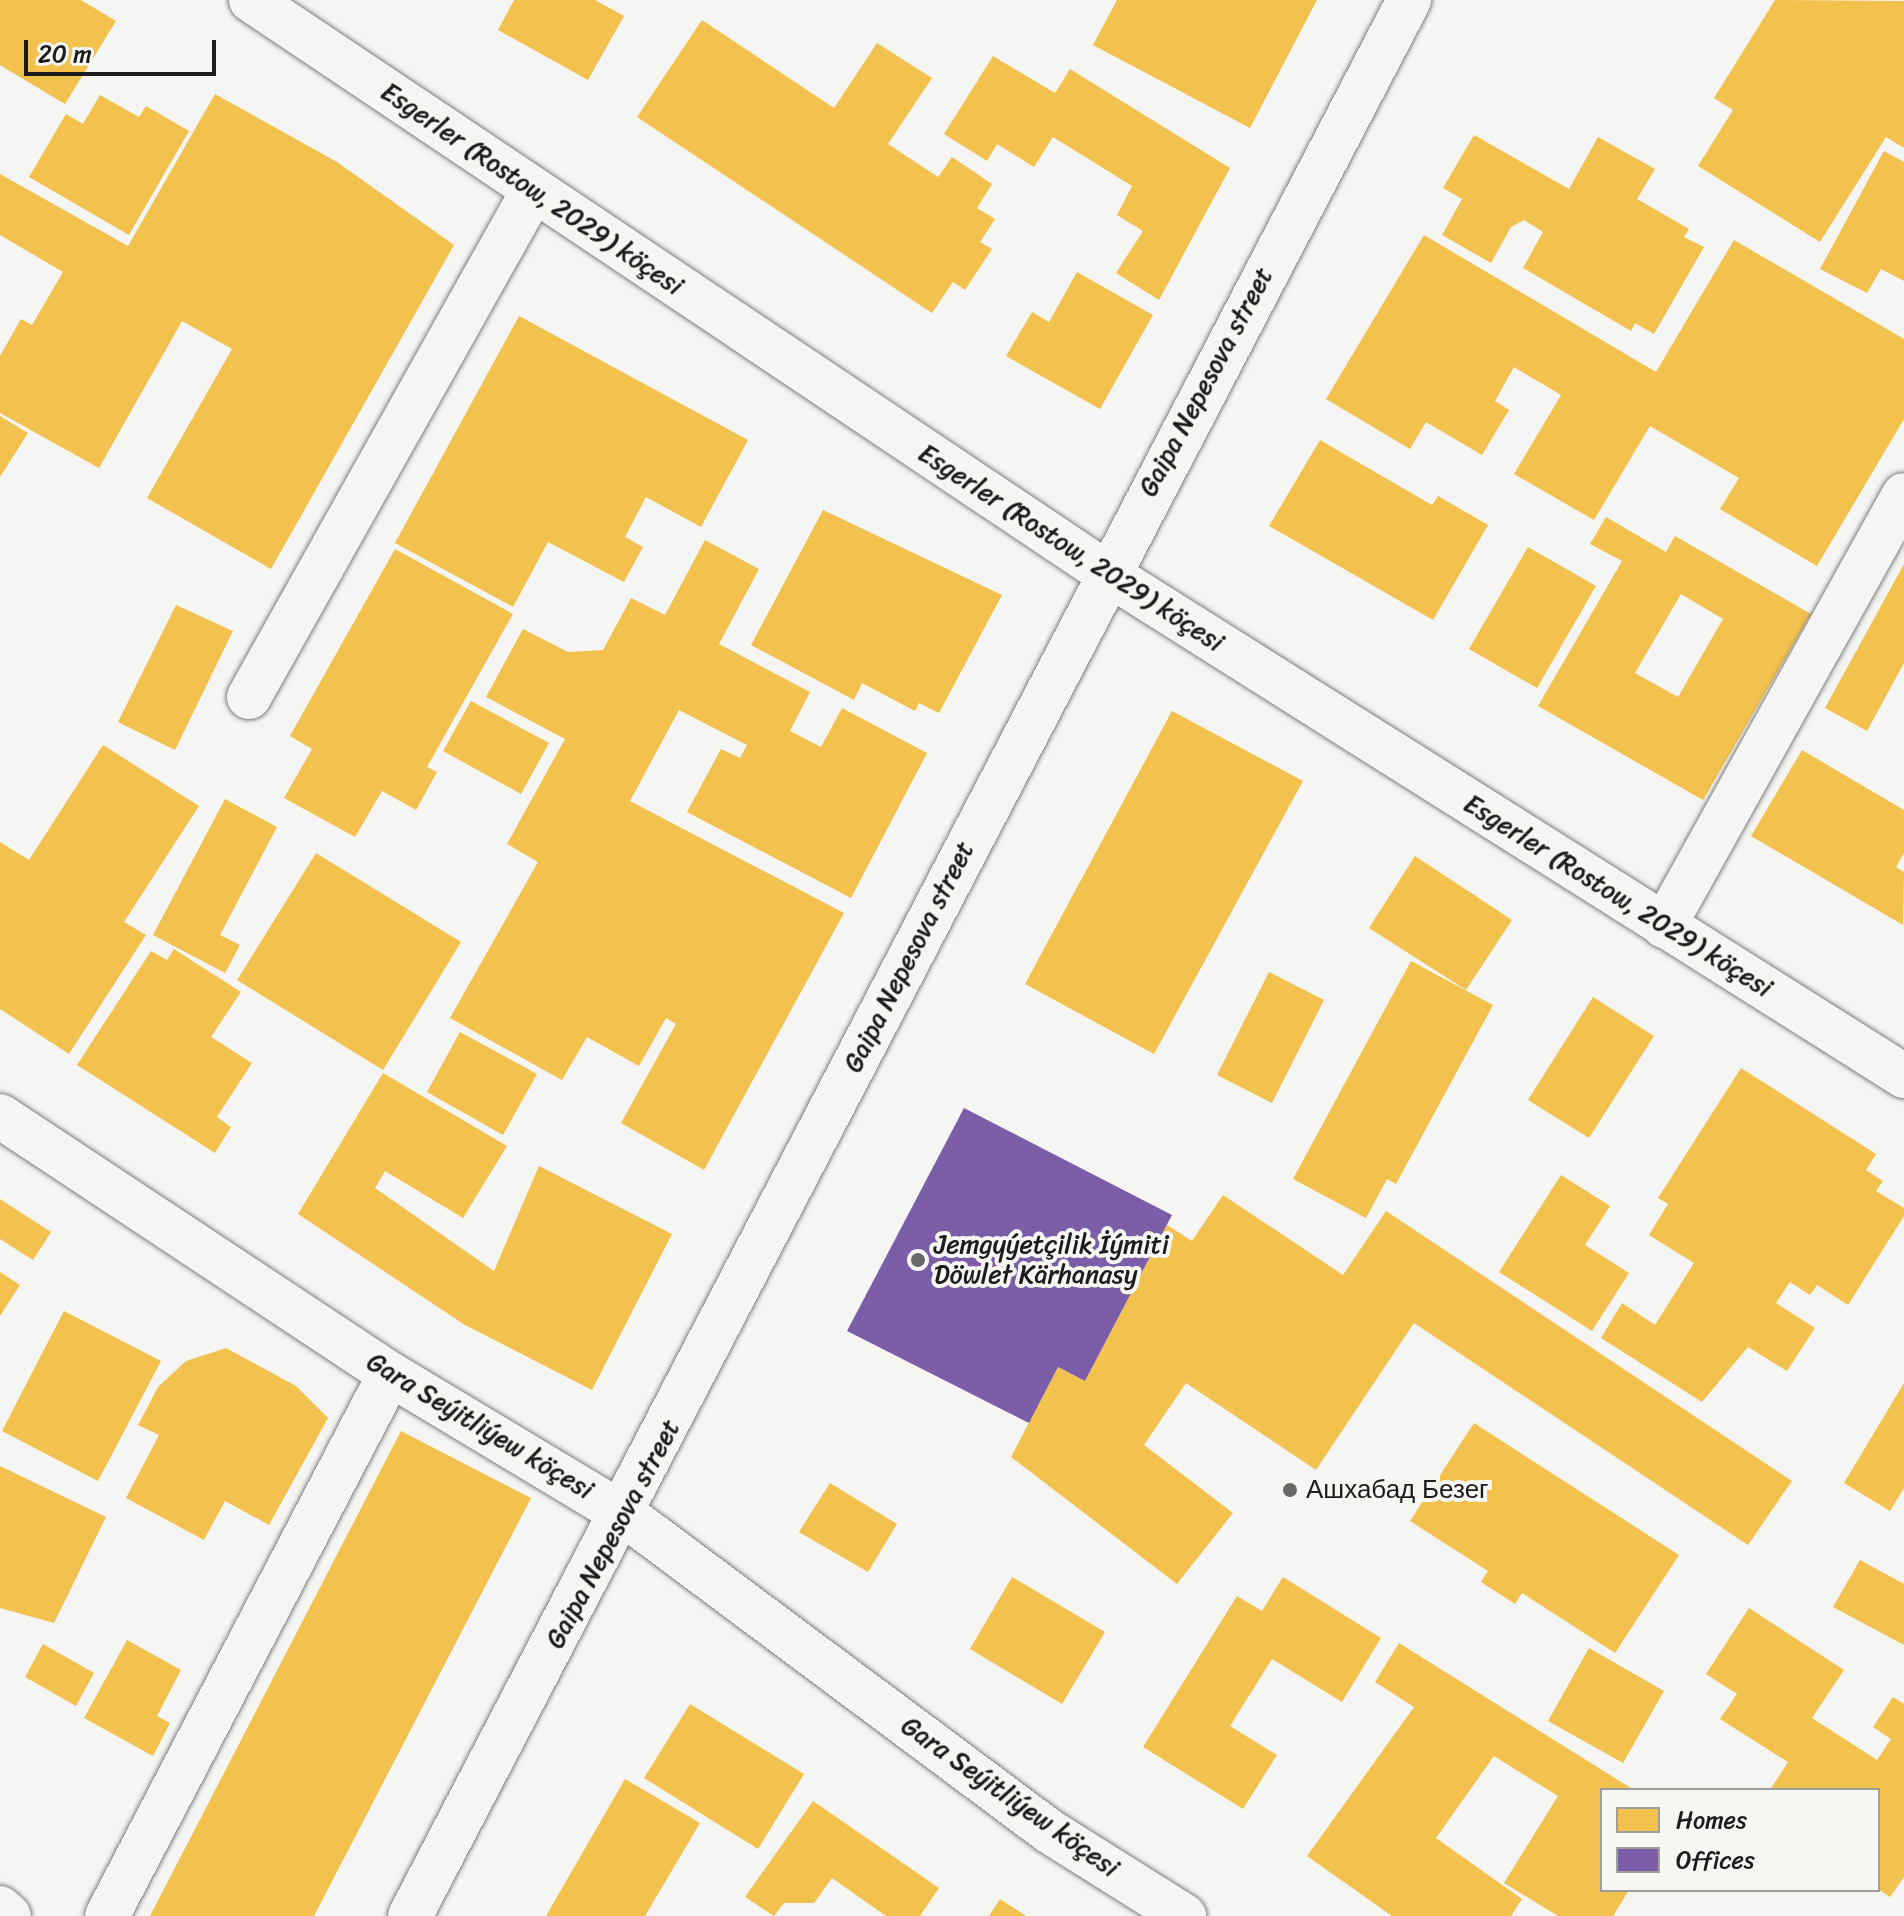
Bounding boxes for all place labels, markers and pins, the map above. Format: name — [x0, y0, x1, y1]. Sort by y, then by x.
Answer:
place label: Jemgyýetçilik İýmiti Döwlet Kärhanasy — [934, 1229, 1169, 1290]
marker: Jemgyýetçilik İýmiti Döwlet Kärhanasy — [909, 1251, 927, 1269]
place label: Ашхабад Безег — [1306, 1474, 1489, 1506]
marker: Ашхабад Безег — [1281, 1481, 1299, 1499]

